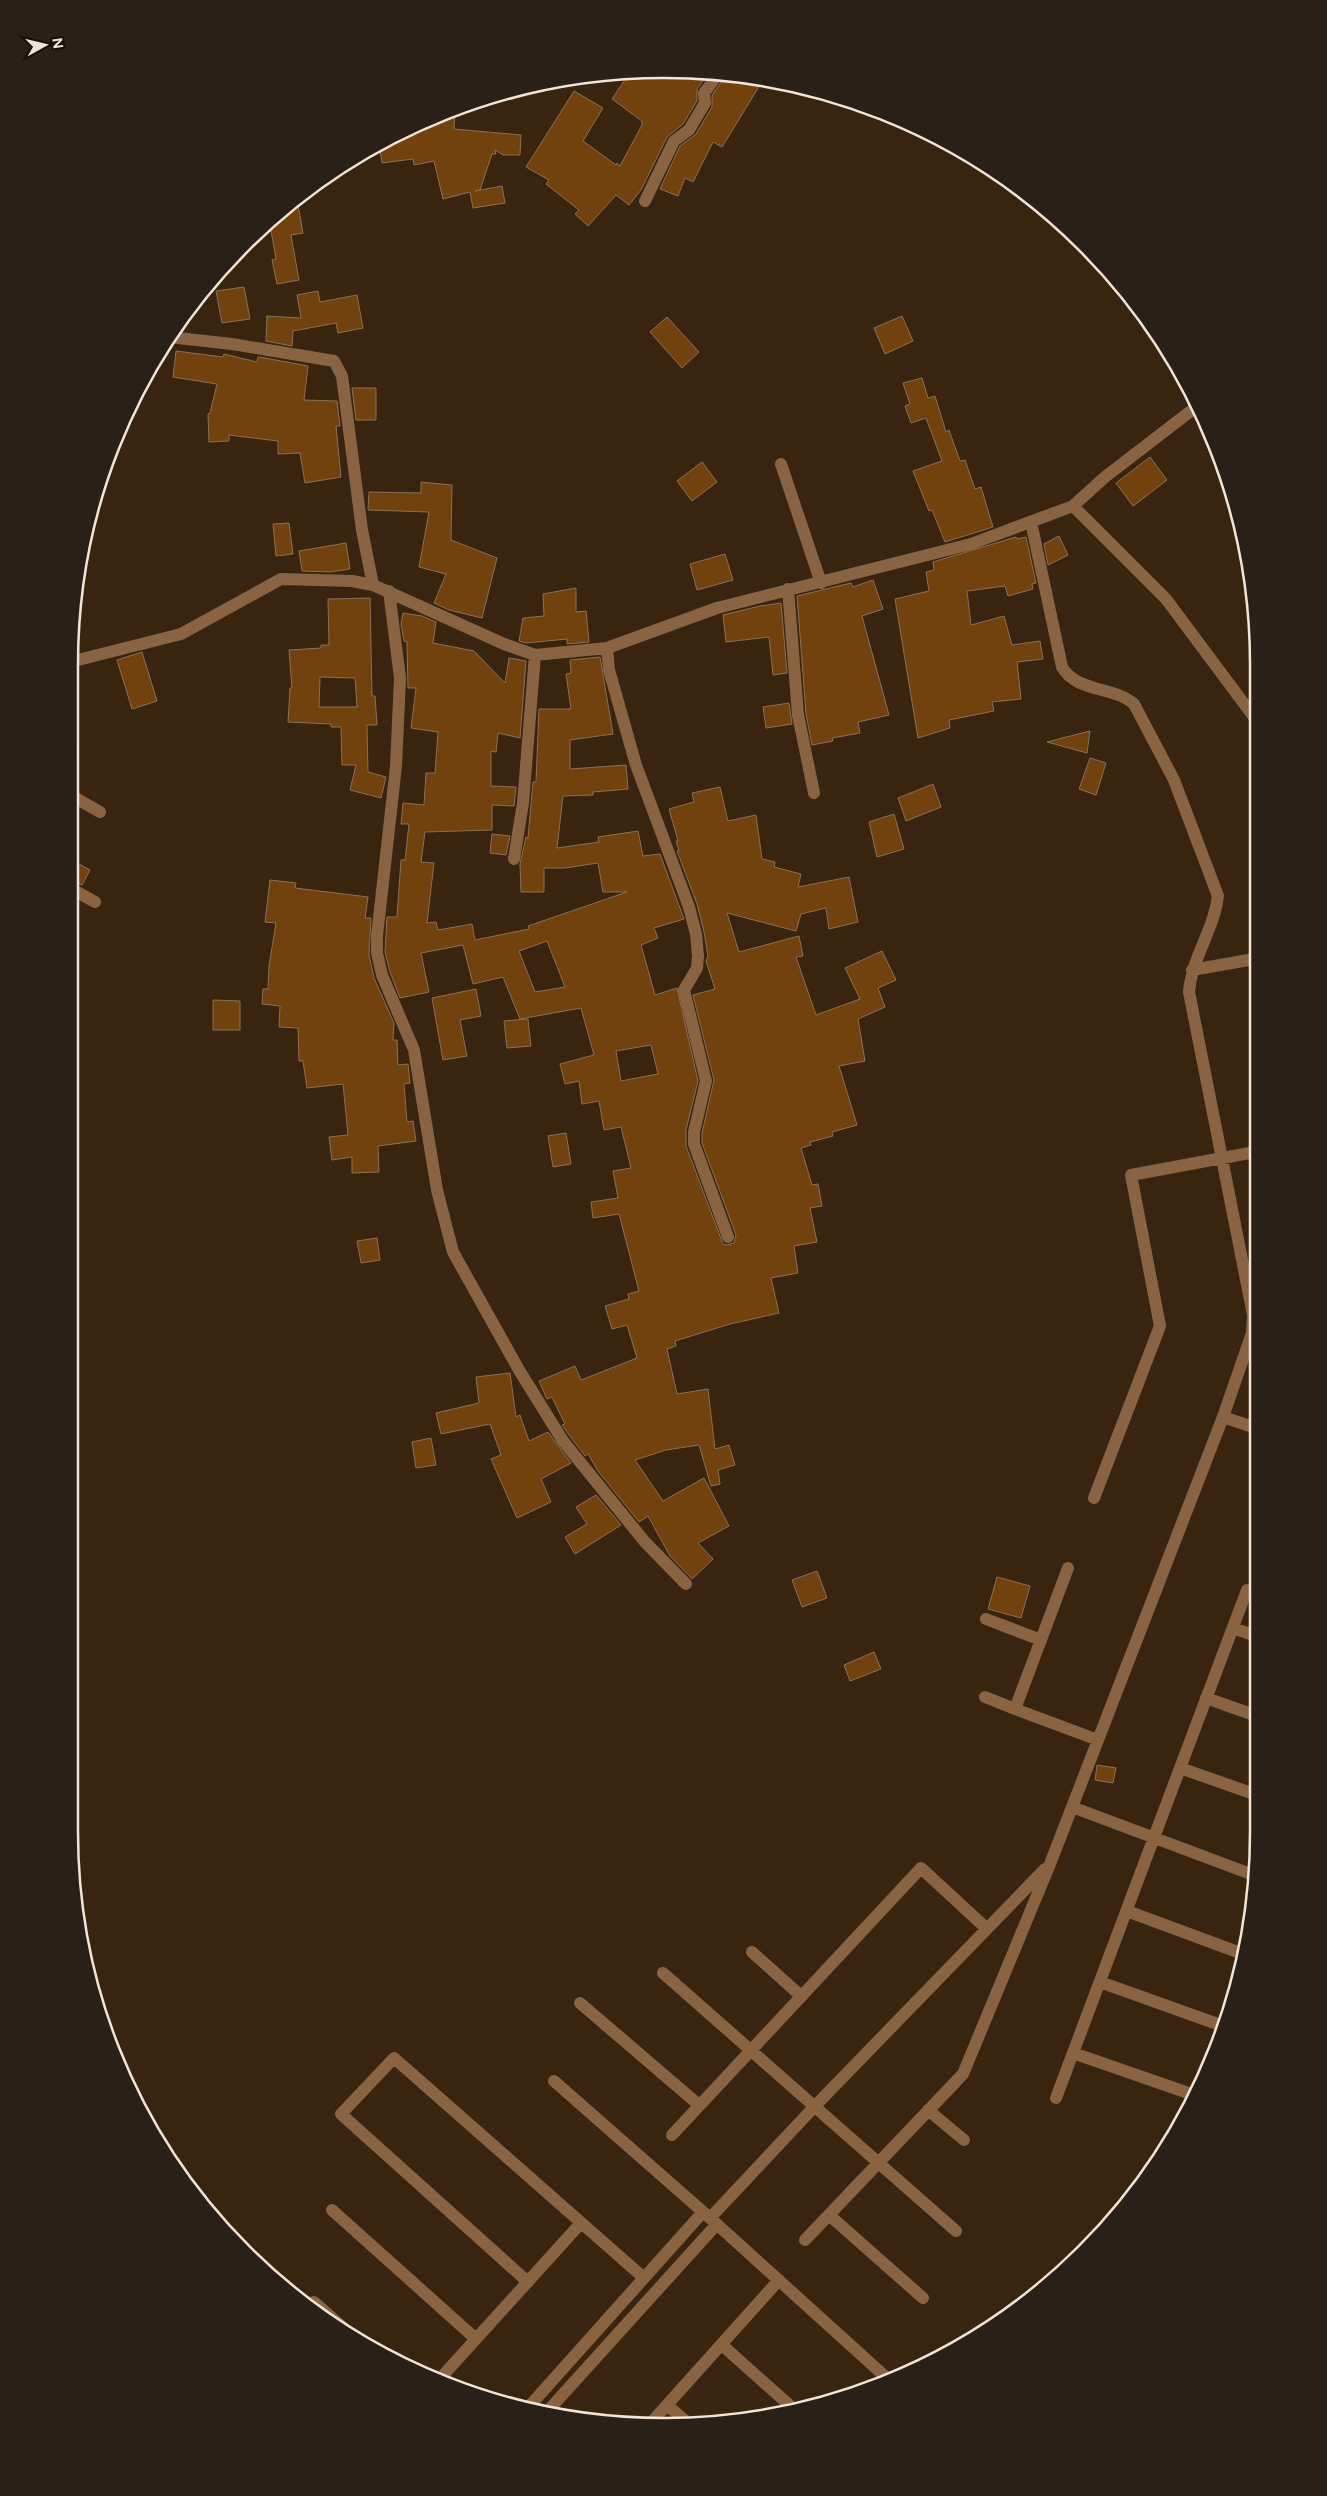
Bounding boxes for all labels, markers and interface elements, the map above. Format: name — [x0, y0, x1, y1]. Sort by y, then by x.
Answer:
north arrow — [20, 20, 70, 70]
text: N — [48, 37, 67, 50]

